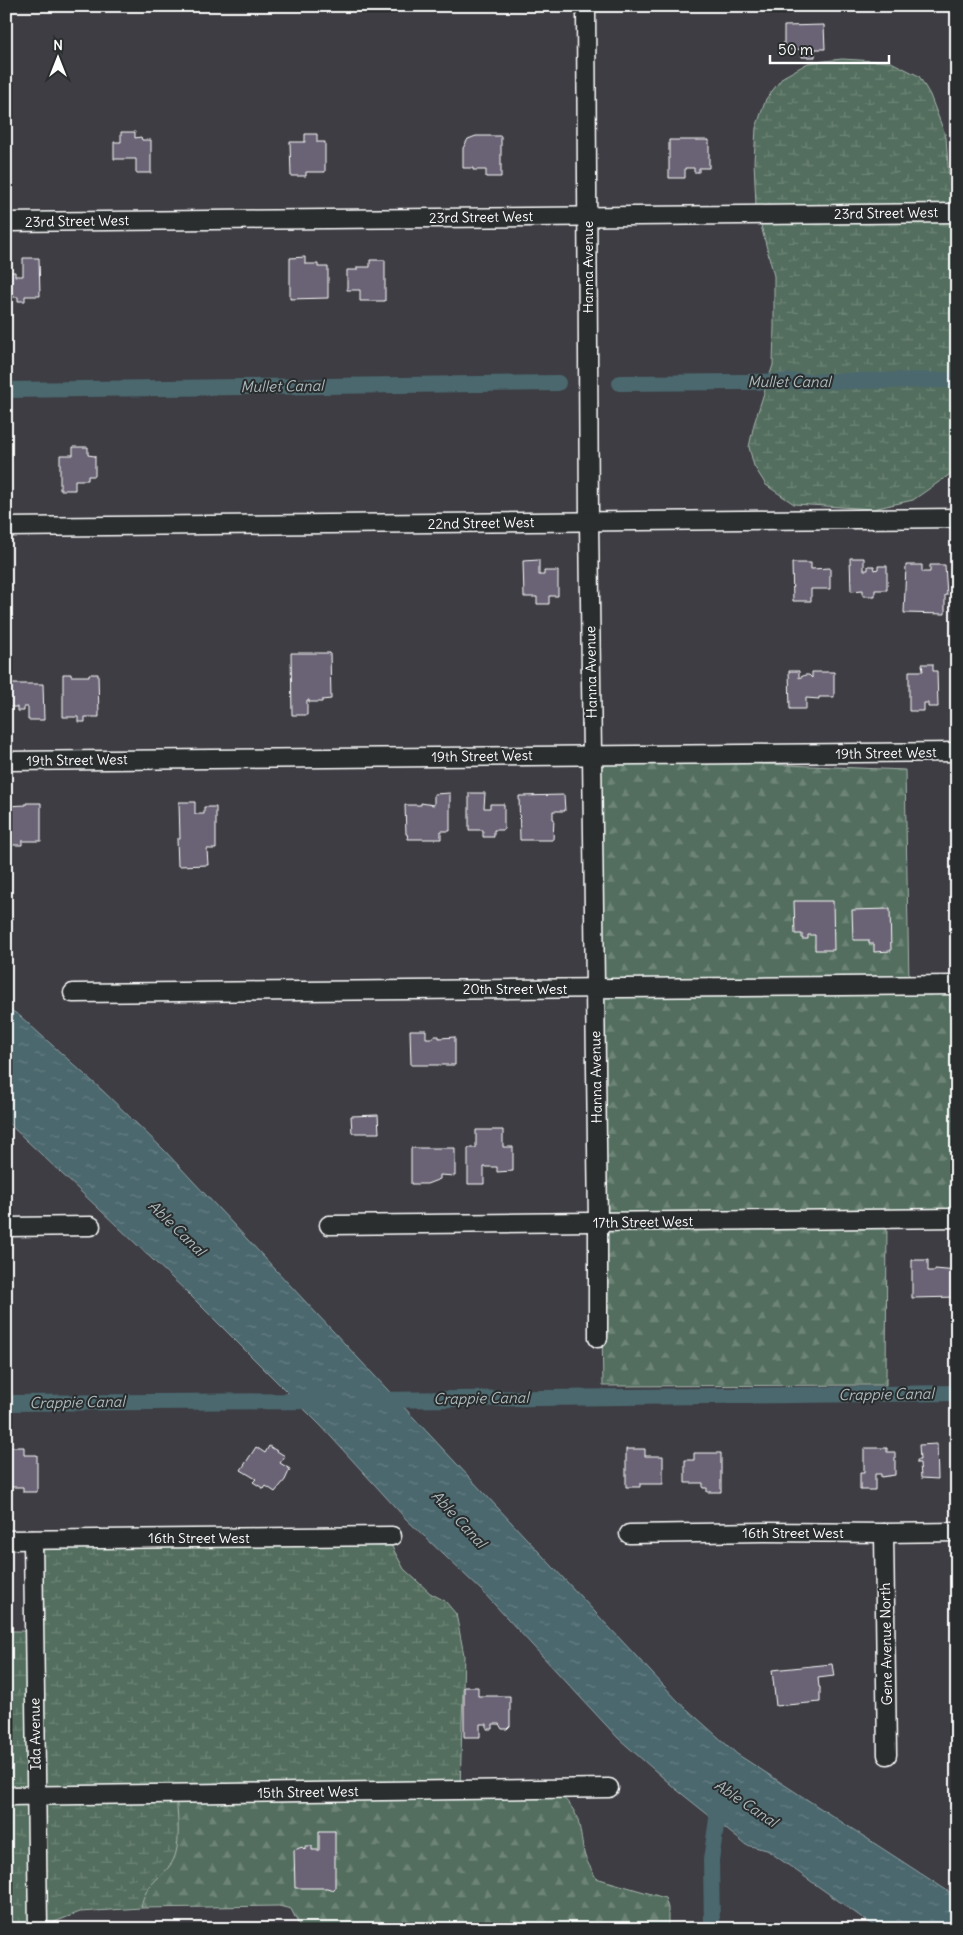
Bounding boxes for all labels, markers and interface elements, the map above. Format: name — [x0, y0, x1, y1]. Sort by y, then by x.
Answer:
north arrow — [32, 32, 82, 82]
scale bar — [770, 32, 889, 64]
text: N — [53, 36, 63, 54]
text: 50 m — [778, 40, 813, 59]
street label: 23rd Street West — [834, 203, 939, 223]
street label: 23rd Street West — [429, 207, 534, 227]
street label: 23rd Street West — [25, 211, 130, 231]
street label: Hanna Avenue — [579, 221, 597, 313]
water label: Mullet Canal — [747, 372, 833, 391]
water label: Mullet Canal — [240, 376, 326, 396]
street label: 22nd Street West — [428, 513, 535, 533]
street label: Hanna Avenue — [581, 626, 601, 718]
street label: 19th Street West — [835, 743, 937, 763]
street label: 19th Street West — [431, 746, 533, 766]
street label: 19th Street West — [26, 750, 128, 770]
street label: 20th Street West — [463, 980, 568, 998]
street label: Hanna Avenue — [586, 1031, 606, 1123]
water label: Able Canal — [145, 1196, 211, 1262]
street label: 17th Street West — [593, 1212, 693, 1232]
water label: Crappie Canal — [838, 1384, 936, 1404]
water label: Crappie Canal — [433, 1388, 531, 1408]
water label: Crappie Canal — [29, 1392, 127, 1412]
water label: Able Canal — [428, 1486, 492, 1554]
street label: 16th Street West — [742, 1524, 844, 1542]
street label: 16th Street West — [148, 1529, 250, 1547]
street label: Gene Avenue North — [876, 1582, 896, 1706]
street label: Ida Avenue — [25, 1698, 45, 1770]
water label: Able Canal — [711, 1775, 783, 1832]
street label: 15th Street West — [257, 1782, 359, 1802]

